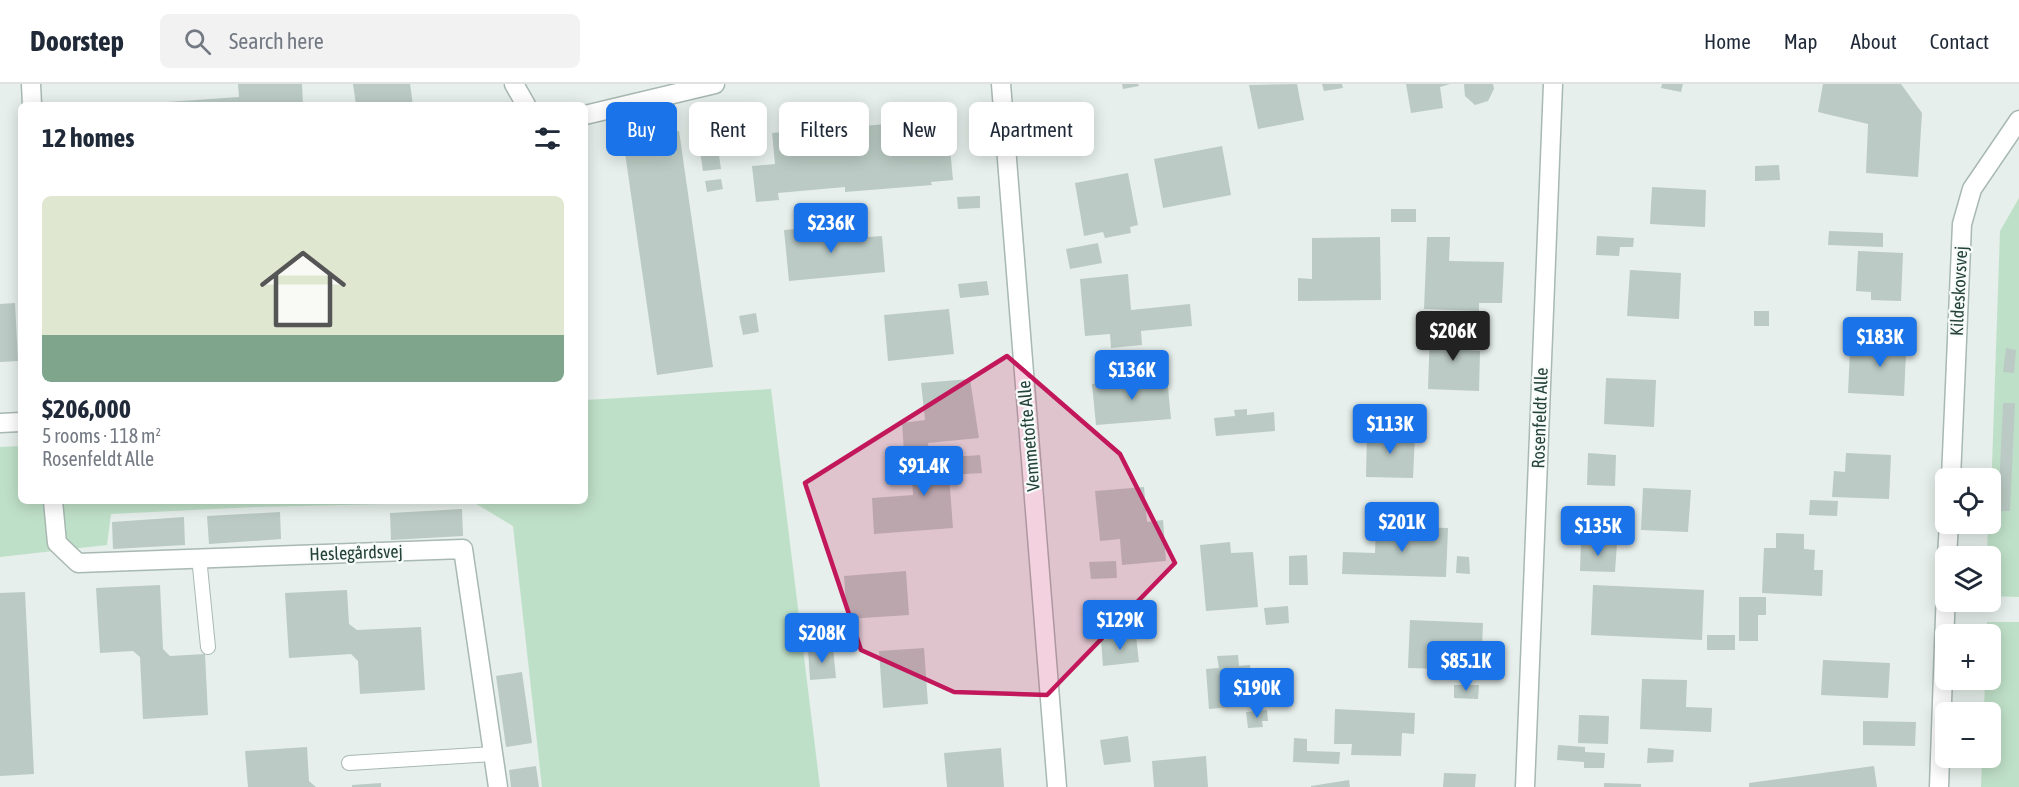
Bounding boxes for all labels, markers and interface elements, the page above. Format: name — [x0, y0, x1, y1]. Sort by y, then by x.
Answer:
search box — [160, 14, 580, 68]
text: Doorstep — [30, 25, 124, 57]
icon: search — [181, 25, 214, 58]
text: Search here — [229, 28, 324, 54]
text: Home — [1704, 29, 1751, 53]
text: Map — [1784, 29, 1818, 53]
text: About — [1851, 29, 1897, 53]
text: Contact — [1930, 29, 1989, 53]
chip: Buy — [606, 102, 677, 156]
chip: Rent — [689, 102, 767, 156]
chip: Filters — [779, 102, 869, 156]
chip: New — [881, 102, 957, 156]
chip: Apartment — [969, 102, 1094, 156]
icon: filters — [531, 122, 564, 155]
text: 12 homes — [42, 123, 135, 153]
pin: $236K — [789, 203, 873, 254]
text: $236K — [808, 211, 854, 234]
icon: home — [249, 235, 357, 343]
street label: Kildeskovsvej — [1946, 246, 1971, 336]
pin: $206K — [1411, 311, 1495, 362]
pin: $183K — [1838, 317, 1922, 368]
text: $206K — [1430, 319, 1476, 342]
text: $183K — [1857, 325, 1903, 348]
pin: $136K — [1090, 350, 1174, 401]
text: $136K — [1109, 358, 1155, 381]
street label: Rosenfeldt Alle — [1527, 367, 1552, 469]
street label: Vemmetofte Alle — [1013, 380, 1044, 492]
text: $206,000 — [42, 394, 131, 424]
pin: $113K — [1348, 404, 1432, 455]
text: $113K — [1367, 412, 1413, 435]
text: 5 rooms · 118 m² — [42, 424, 161, 447]
pin: $91.4K — [875, 446, 973, 497]
text: Rosenfeldt Alle — [42, 447, 154, 470]
text: $91.4K — [899, 454, 949, 477]
map controls — [1935, 468, 2001, 768]
button: locate — [1935, 468, 2001, 534]
pin: $201K — [1360, 502, 1444, 553]
pin: $135K — [1556, 506, 1640, 557]
text: $201K — [1379, 510, 1425, 533]
text: $135K — [1575, 514, 1621, 537]
street label: Heslegårdsvej — [309, 540, 403, 565]
button: layers — [1935, 546, 2001, 612]
pin: $129K — [1078, 600, 1162, 651]
text: $129K — [1097, 608, 1143, 631]
pin: $208K — [780, 613, 864, 664]
text: $208K — [799, 621, 845, 644]
button: + — [1935, 624, 2001, 690]
pin: $85.1K — [1417, 641, 1515, 692]
text: $85.1K — [1441, 649, 1491, 672]
pin: $190K — [1215, 668, 1299, 719]
text: $190K — [1234, 676, 1280, 699]
button: − — [1935, 702, 2001, 768]

